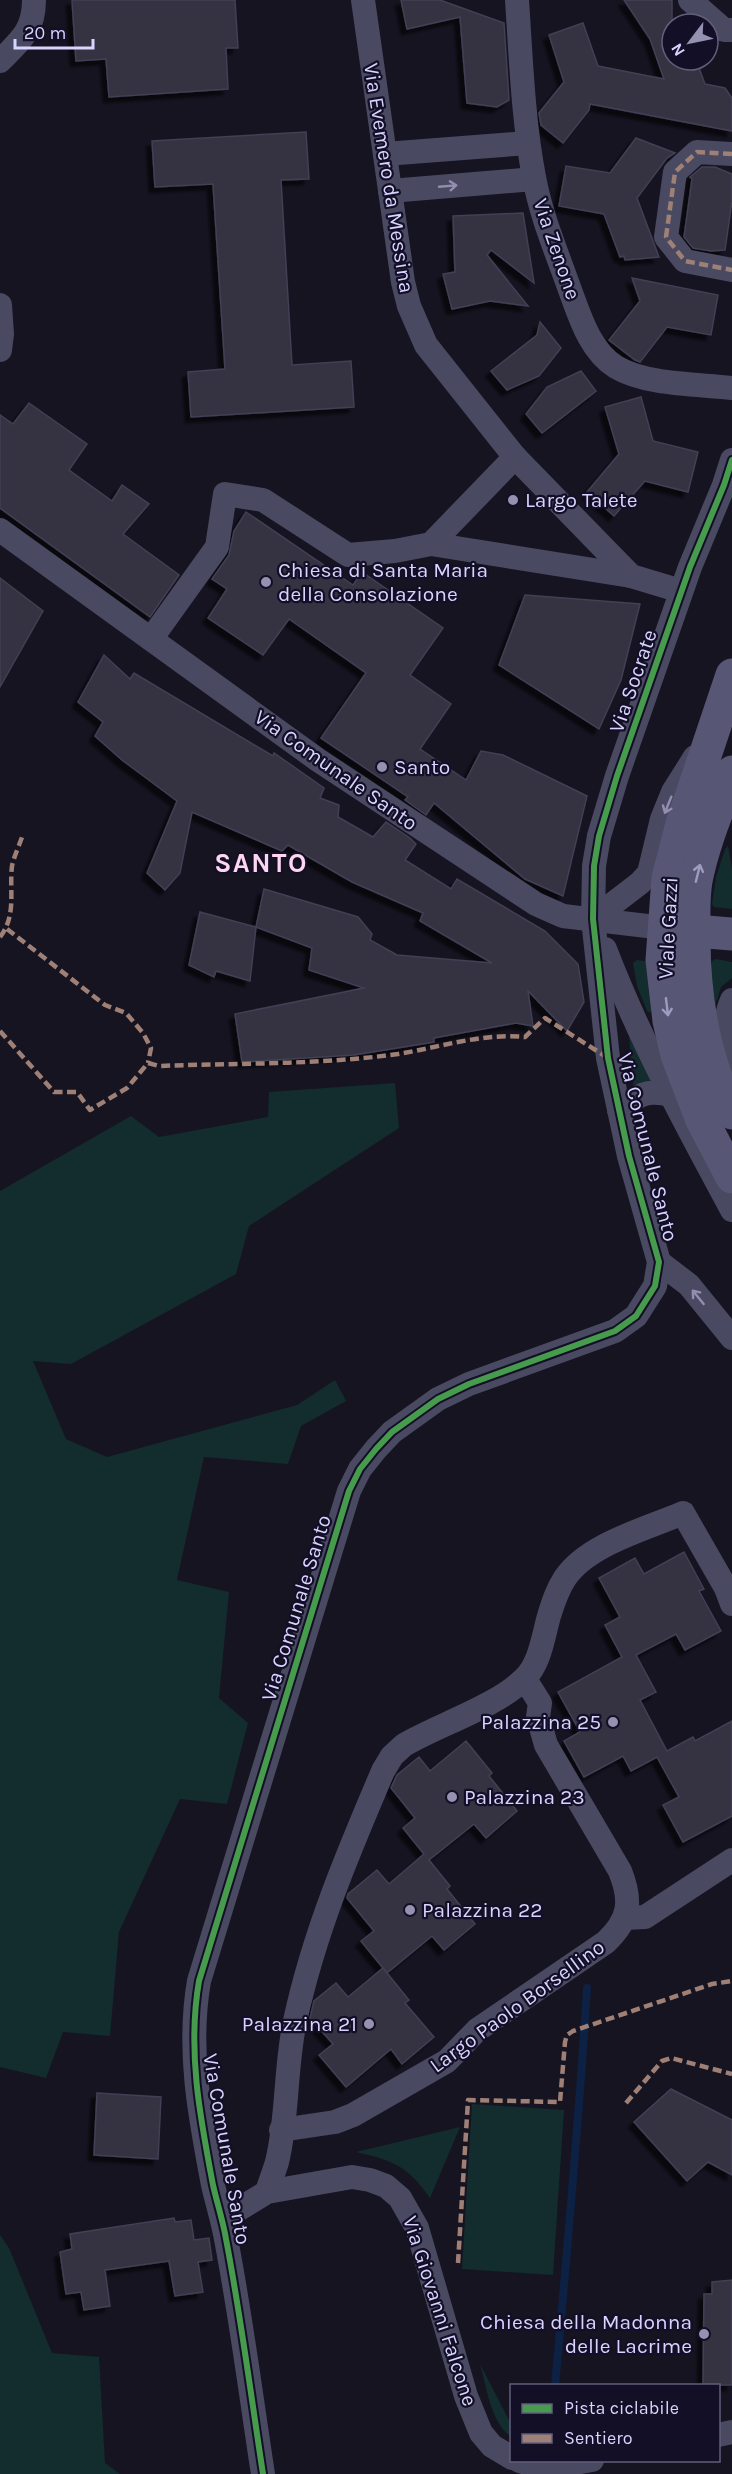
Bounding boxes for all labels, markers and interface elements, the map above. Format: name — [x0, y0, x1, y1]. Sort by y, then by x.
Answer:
scale bar — [15, 12, 93, 50]
north arrow — [660, 12, 720, 72]
text: 20 m — [24, 22, 66, 44]
text: N — [667, 40, 689, 60]
street label: Via Evemero da Messina — [359, 61, 419, 295]
one-way arrow — [438, 180, 458, 191]
street label: Via Zenone — [528, 195, 586, 303]
place label: Largo Talete — [525, 488, 638, 512]
marker: Largo Talete — [506, 493, 520, 507]
place label: Chiesa di Santa Maria della Consolazione — [278, 558, 488, 606]
marker: Chiesa di Santa Maria della Consolazione — [259, 575, 273, 589]
street label: Via Socrate — [604, 626, 662, 736]
street label: Via Comunale Santo — [250, 705, 422, 835]
place label: Santo — [394, 755, 450, 779]
marker: Santo — [375, 760, 389, 774]
one-way arrow — [662, 795, 673, 813]
district label: SANTO — [214, 847, 308, 879]
one-way arrow — [693, 864, 705, 883]
street label: Viale Gazzi — [653, 876, 683, 980]
one-way arrow — [662, 997, 673, 1017]
street label: Via Comunale Santo — [613, 1050, 683, 1244]
one-way arrow — [692, 1289, 705, 1305]
street label: Via Comunale Santo — [256, 1512, 336, 1704]
place label: Palazzina 25 — [481, 1710, 601, 1734]
marker: Palazzina 25 — [606, 1715, 620, 1729]
place label: Palazzina 23 — [464, 1785, 585, 1809]
marker: Palazzina 23 — [445, 1790, 459, 1804]
place label: Palazzina 22 — [422, 1898, 542, 1922]
marker: Palazzina 22 — [403, 1903, 417, 1917]
street label: Largo Paolo Borsellino — [425, 1935, 609, 2077]
place label: Palazzina 21 — [242, 2012, 357, 2036]
marker: Palazzina 21 — [362, 2017, 376, 2031]
street label: Via Comunale Santo — [198, 2052, 256, 2246]
street label: Via Giovanni Falcone — [398, 2213, 482, 2409]
place label: Chiesa della Madonna delle Lacrime — [480, 2310, 692, 2358]
marker: Chiesa della Madonna delle Lacrime — [697, 2327, 711, 2341]
legend — [510, 2384, 720, 2462]
text: Pista ciclabile — [564, 2397, 679, 2419]
text: Sentiero — [564, 2427, 633, 2449]

